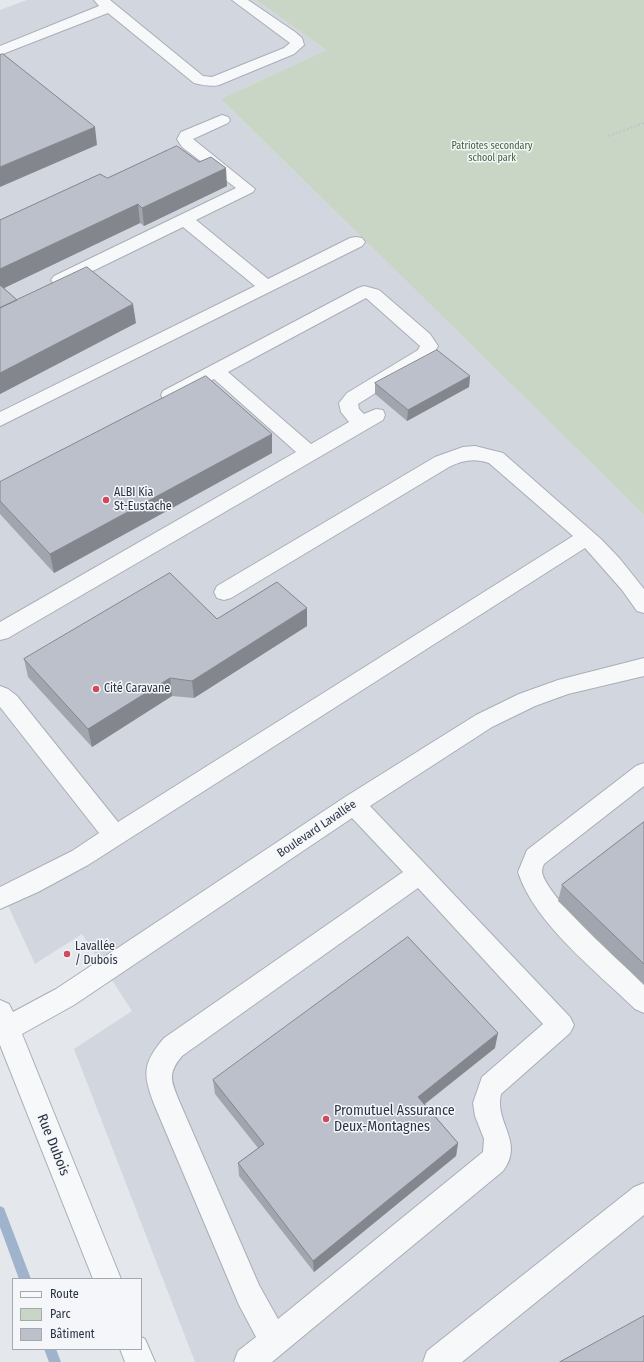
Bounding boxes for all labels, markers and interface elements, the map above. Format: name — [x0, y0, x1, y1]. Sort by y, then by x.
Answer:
park label: Patriotes secondary school park — [452, 140, 532, 164]
place label: ALBI Kia St-Eustache — [114, 486, 172, 514]
marker: ALBI Kia St-Eustache — [101, 495, 111, 505]
place label: Cité Caravane — [104, 682, 170, 696]
marker: Cité Caravane — [91, 684, 101, 694]
street label: Boulevard Lavallée — [275, 797, 359, 861]
place label: Lavallée / Dubois — [75, 940, 118, 968]
marker: Lavallée / Dubois — [62, 949, 72, 959]
place label: Promutuel Assurance Deux-Montagnes — [334, 1103, 455, 1136]
street label: Rue Dubois — [33, 1112, 73, 1178]
marker: Promutuel Assurance Deux-Montagnes — [321, 1114, 331, 1124]
legend — [12, 1278, 142, 1350]
text: Route — [50, 1287, 79, 1301]
text: Parc — [50, 1307, 71, 1321]
text: Bâtiment — [50, 1327, 95, 1341]

